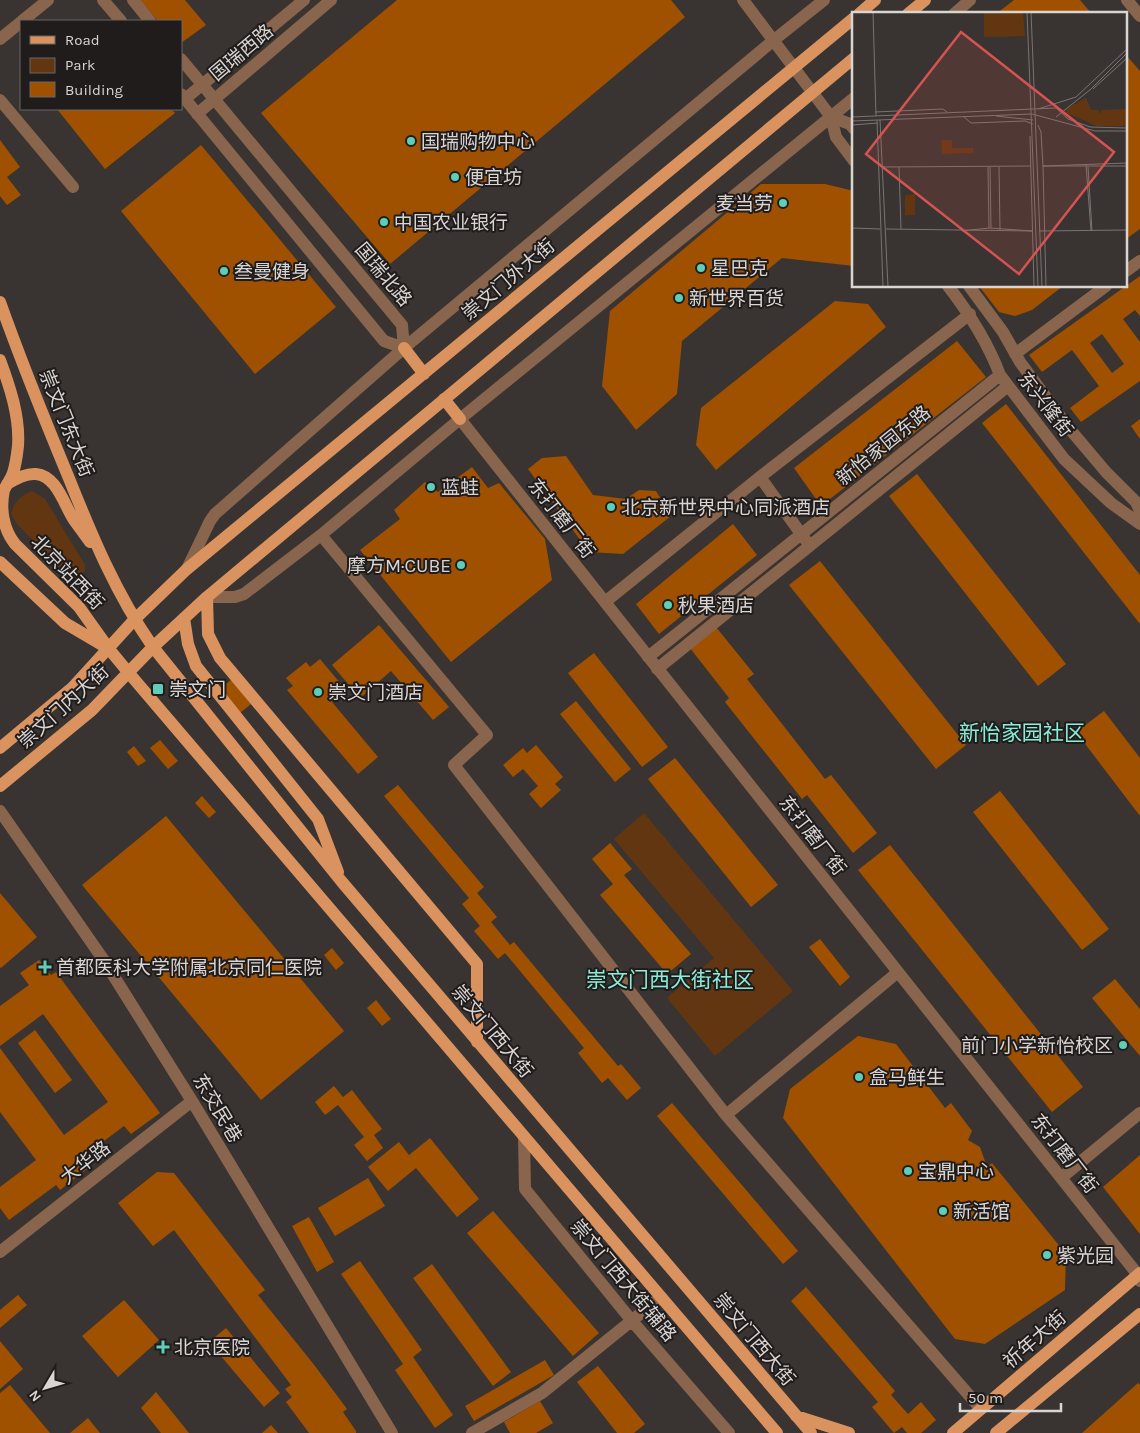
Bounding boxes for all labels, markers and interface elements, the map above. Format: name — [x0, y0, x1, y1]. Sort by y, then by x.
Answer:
inset map — [852, 12, 1128, 288]
legend — [20, 20, 182, 110]
street label: 国瑞西路 — [205, 20, 278, 86]
text: Road — [65, 31, 100, 49]
text: Park — [65, 56, 95, 74]
text: Building — [65, 81, 123, 99]
place label: 国瑞购物中心 — [421, 131, 535, 153]
marker: 国瑞购物中心 — [405, 135, 417, 147]
place label: 便宜坊 — [465, 167, 522, 189]
marker: 便宜坊 — [449, 171, 461, 183]
place label: 麦当劳 — [716, 193, 773, 215]
marker: 麦当劳 — [777, 197, 789, 209]
place label: 中国农业银行 — [394, 212, 508, 234]
marker: 中国农业银行 — [378, 216, 390, 228]
street label: 崇文门外大街 — [458, 235, 559, 325]
street label: 国瑞北路 — [350, 238, 416, 311]
place label: 星巴克 — [711, 258, 768, 280]
place label: 叁曼健身 — [234, 261, 310, 283]
marker: 星巴克 — [695, 262, 707, 274]
marker: 叁曼健身 — [218, 265, 230, 277]
place label: 新世界百货 — [689, 288, 784, 310]
marker: 新世界百货 — [673, 292, 685, 304]
street label: 崇文门东大街 — [35, 366, 98, 480]
street label: 东兴隆街 — [1013, 368, 1077, 441]
street label: 新怡家园东路 — [832, 401, 935, 490]
street label: 东打磨厂街 — [523, 474, 599, 563]
place label: 蓝蛙 — [441, 477, 479, 499]
marker: 蓝蛙 — [425, 481, 437, 493]
place label: 北京新世界中心同派酒店 — [621, 497, 830, 519]
marker: 北京新世界中心同派酒店 — [605, 501, 617, 513]
street label: 北京站西街 — [26, 531, 108, 615]
place label: 摩方M·CUBE — [347, 555, 451, 577]
marker: 摩方M·CUBE — [455, 559, 467, 571]
place label: 秋果酒店 — [678, 595, 754, 617]
marker: 秋果酒店 — [662, 599, 674, 611]
street label: 崇文门内大街 — [14, 660, 113, 753]
place label: 崇文门 — [169, 679, 226, 701]
marker: 崇文门 — [151, 682, 165, 696]
place label: 崇文门酒店 — [328, 682, 423, 704]
marker: 崇文门酒店 — [312, 686, 324, 698]
district label: 新怡家园社区 — [959, 721, 1085, 745]
street label: 东打磨厂街 — [774, 791, 850, 880]
place label: 首都医科大学附属北京同仁医院 — [56, 957, 322, 979]
marker: 首都医科大学附属北京同仁医院 — [38, 960, 52, 974]
district label: 崇文门西大街社区 — [586, 968, 754, 992]
street label: 崇文门西大街 — [447, 981, 537, 1082]
place label: 前门小学新怡校区 — [961, 1035, 1113, 1057]
marker: 前门小学新怡校区 — [1117, 1039, 1129, 1051]
place label: 盒马鲜生 — [869, 1067, 945, 1089]
street label: 东交民巷 — [188, 1070, 246, 1147]
marker: 盒马鲜生 — [853, 1071, 865, 1083]
street label: 东打磨厂街 — [1026, 1109, 1102, 1198]
street label: 大华路 — [56, 1137, 115, 1189]
place label: 宝鼎中心 — [918, 1161, 994, 1183]
marker: 宝鼎中心 — [902, 1165, 914, 1177]
place label: 新活馆 — [953, 1201, 1010, 1223]
marker: 新活馆 — [937, 1205, 949, 1217]
street label: 崇文门西大街辅路 — [566, 1215, 681, 1346]
place label: 紫光园 — [1057, 1245, 1114, 1267]
marker: 紫光园 — [1041, 1249, 1053, 1261]
street label: 崇文门西大街 — [709, 1289, 799, 1390]
street label: 祈年大街 — [999, 1307, 1071, 1373]
place label: 北京医院 — [174, 1337, 250, 1359]
marker: 北京医院 — [156, 1340, 170, 1354]
north arrow — [20, 1363, 70, 1413]
scale bar — [960, 1380, 1061, 1412]
text: N — [25, 1387, 45, 1405]
text: 50 m — [968, 1389, 1003, 1407]

